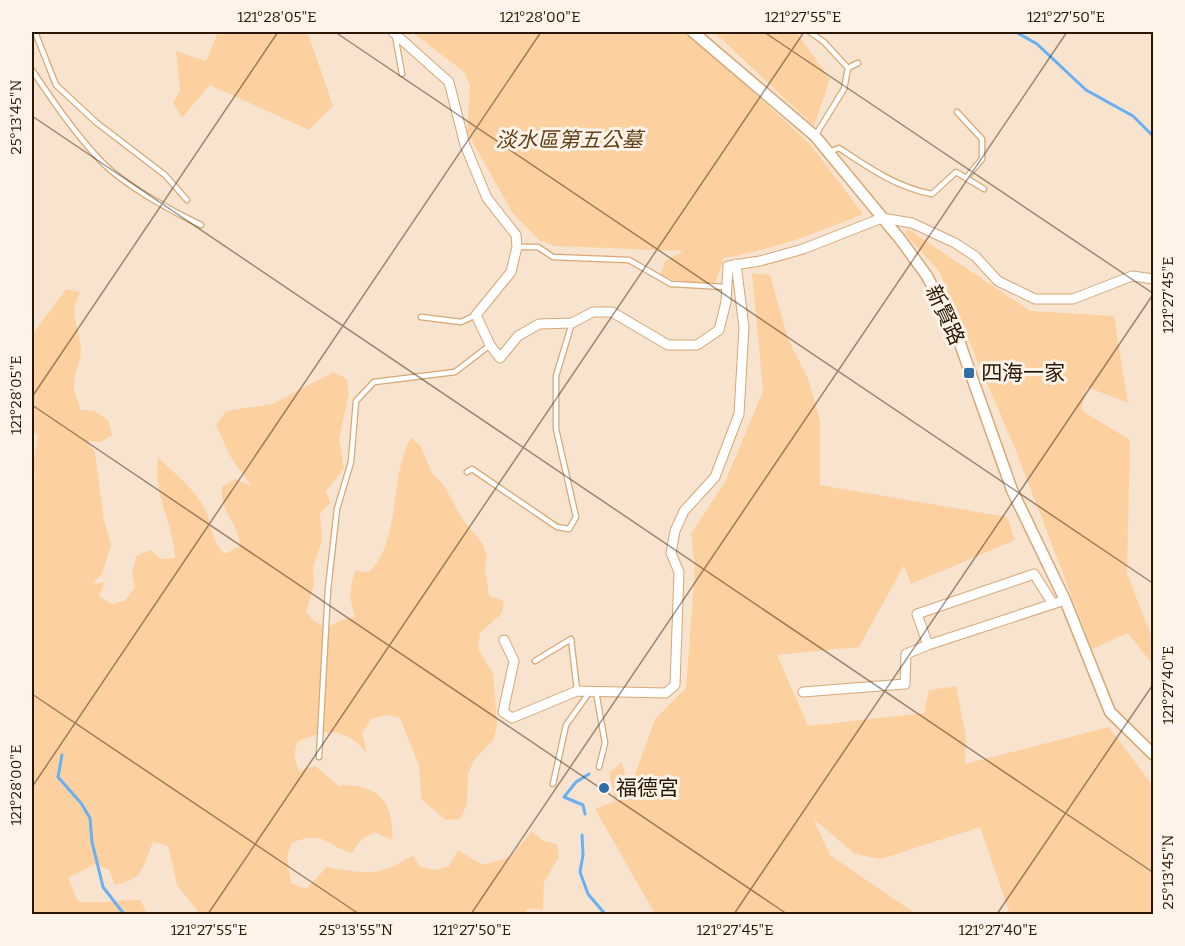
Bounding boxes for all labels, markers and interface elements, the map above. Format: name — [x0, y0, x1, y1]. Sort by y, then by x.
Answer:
text: 121°28'05"E — [237, 8, 317, 26]
text: 121°28'00"E — [500, 8, 580, 26]
text: 121°27'55"E — [765, 8, 841, 26]
text: 121°27'50"E — [1027, 8, 1105, 26]
text: 25°13'45"N — [7, 80, 25, 154]
park label: 淡水區第五公墓 — [496, 127, 645, 153]
text: 121°27'45"E — [1159, 256, 1177, 334]
street label: 新賢路 — [920, 281, 970, 349]
text: 121°28'05"E — [7, 355, 25, 435]
place label: 四海一家 — [981, 360, 1065, 386]
marker: 四海一家 — [962, 366, 976, 380]
text: 121°27'40"E — [1159, 646, 1177, 724]
text: 121°28'00"E — [7, 745, 25, 825]
place label: 福德宮 — [616, 775, 679, 801]
marker: 福德宮 — [597, 781, 611, 795]
text: 25°13'45"N — [1159, 835, 1177, 909]
text: 121°27'55"E — [171, 921, 247, 939]
text: 25°13'55"N — [319, 921, 393, 939]
text: 121°27'50"E — [433, 921, 511, 939]
text: 121°27'45"E — [696, 921, 774, 939]
text: 121°27'40"E — [959, 921, 1037, 939]

